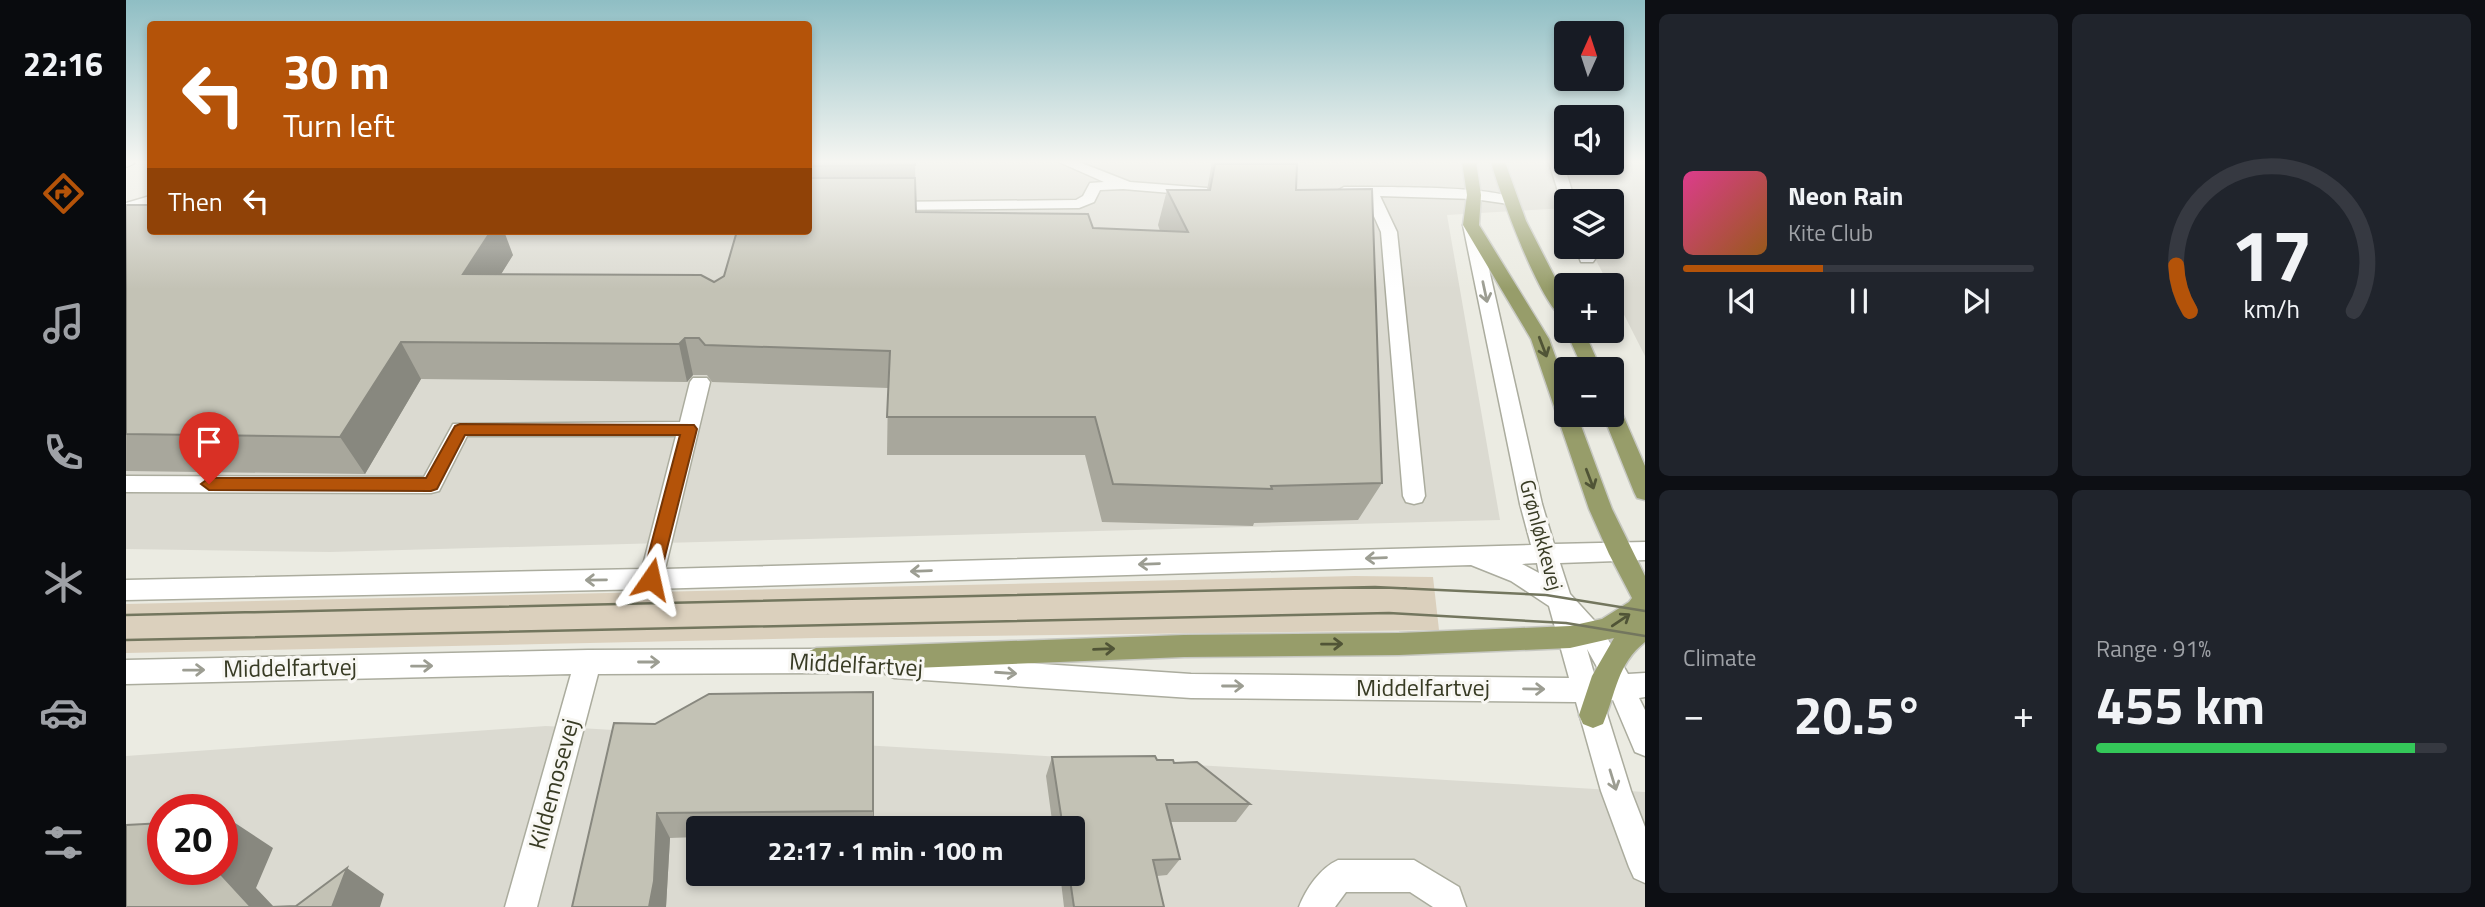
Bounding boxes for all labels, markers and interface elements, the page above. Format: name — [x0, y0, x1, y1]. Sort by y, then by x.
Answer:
north arrow — [1554, 21, 1624, 91]
map controls — [1554, 21, 1624, 427]
text: 30 m — [283, 33, 390, 108]
text: 22:16 — [23, 40, 103, 88]
icon: left — [168, 49, 259, 140]
text: Turn left — [283, 101, 395, 149]
button: sound — [1554, 105, 1624, 175]
icon: directions — [39, 169, 88, 218]
text: Neon Rain — [1788, 176, 1903, 215]
text: Then — [168, 182, 223, 221]
icon: left — [237, 182, 275, 220]
button: layers — [1554, 189, 1624, 259]
text: 17 — [2231, 200, 2312, 310]
text: Kite Club — [1788, 215, 1873, 250]
button: + — [1554, 273, 1624, 343]
one-way arrow — [1479, 280, 1493, 303]
icon: previous — [1723, 282, 1761, 320]
icon: pause — [1840, 282, 1878, 320]
icon: next — [1957, 282, 1995, 320]
text: km/h — [2243, 290, 2300, 328]
icon: music — [39, 299, 88, 348]
one-way arrow — [1537, 336, 1550, 358]
button: − — [1554, 357, 1624, 427]
pin — [179, 412, 239, 484]
icon: arrive — [190, 423, 228, 461]
icon: phone — [39, 428, 88, 477]
one-way arrow — [1585, 468, 1598, 489]
street label: Grønløkkevej — [1512, 476, 1572, 594]
position arrow — [614, 542, 688, 616]
one-way arrow — [1365, 551, 1388, 564]
icon: climate — [39, 558, 88, 607]
one-way arrow — [1137, 558, 1160, 571]
one-way arrow — [910, 564, 933, 577]
one-way arrow — [585, 573, 608, 586]
one-way arrow — [1611, 613, 1630, 627]
text: Range · 91% — [2096, 631, 2211, 666]
one-way arrow — [1320, 638, 1343, 651]
text: Climate — [1683, 640, 1756, 675]
street label: Middelfartvej — [788, 643, 924, 685]
one-way arrow — [1092, 643, 1115, 656]
street label: Middelfartvej — [223, 648, 357, 686]
one-way arrow — [637, 655, 660, 669]
one-way arrow — [410, 659, 433, 672]
one-way arrow — [182, 664, 205, 677]
text: 455 km — [2096, 665, 2265, 744]
one-way arrow — [994, 667, 1017, 680]
street label: Middelfartvej — [1356, 669, 1490, 705]
text: 20.5° — [1794, 675, 1923, 754]
one-way arrow — [1221, 680, 1244, 693]
one-way arrow — [1522, 682, 1545, 696]
text: − — [1683, 685, 1704, 743]
text: + — [2013, 685, 2034, 743]
icon: car — [39, 688, 88, 737]
street label: Kildemosevej — [518, 714, 588, 853]
one-way arrow — [1607, 769, 1620, 791]
speed limit sign: 20 — [147, 794, 238, 885]
icon: filters — [39, 818, 88, 867]
text: 22:17 · 1 min · 100 m — [768, 831, 1003, 870]

